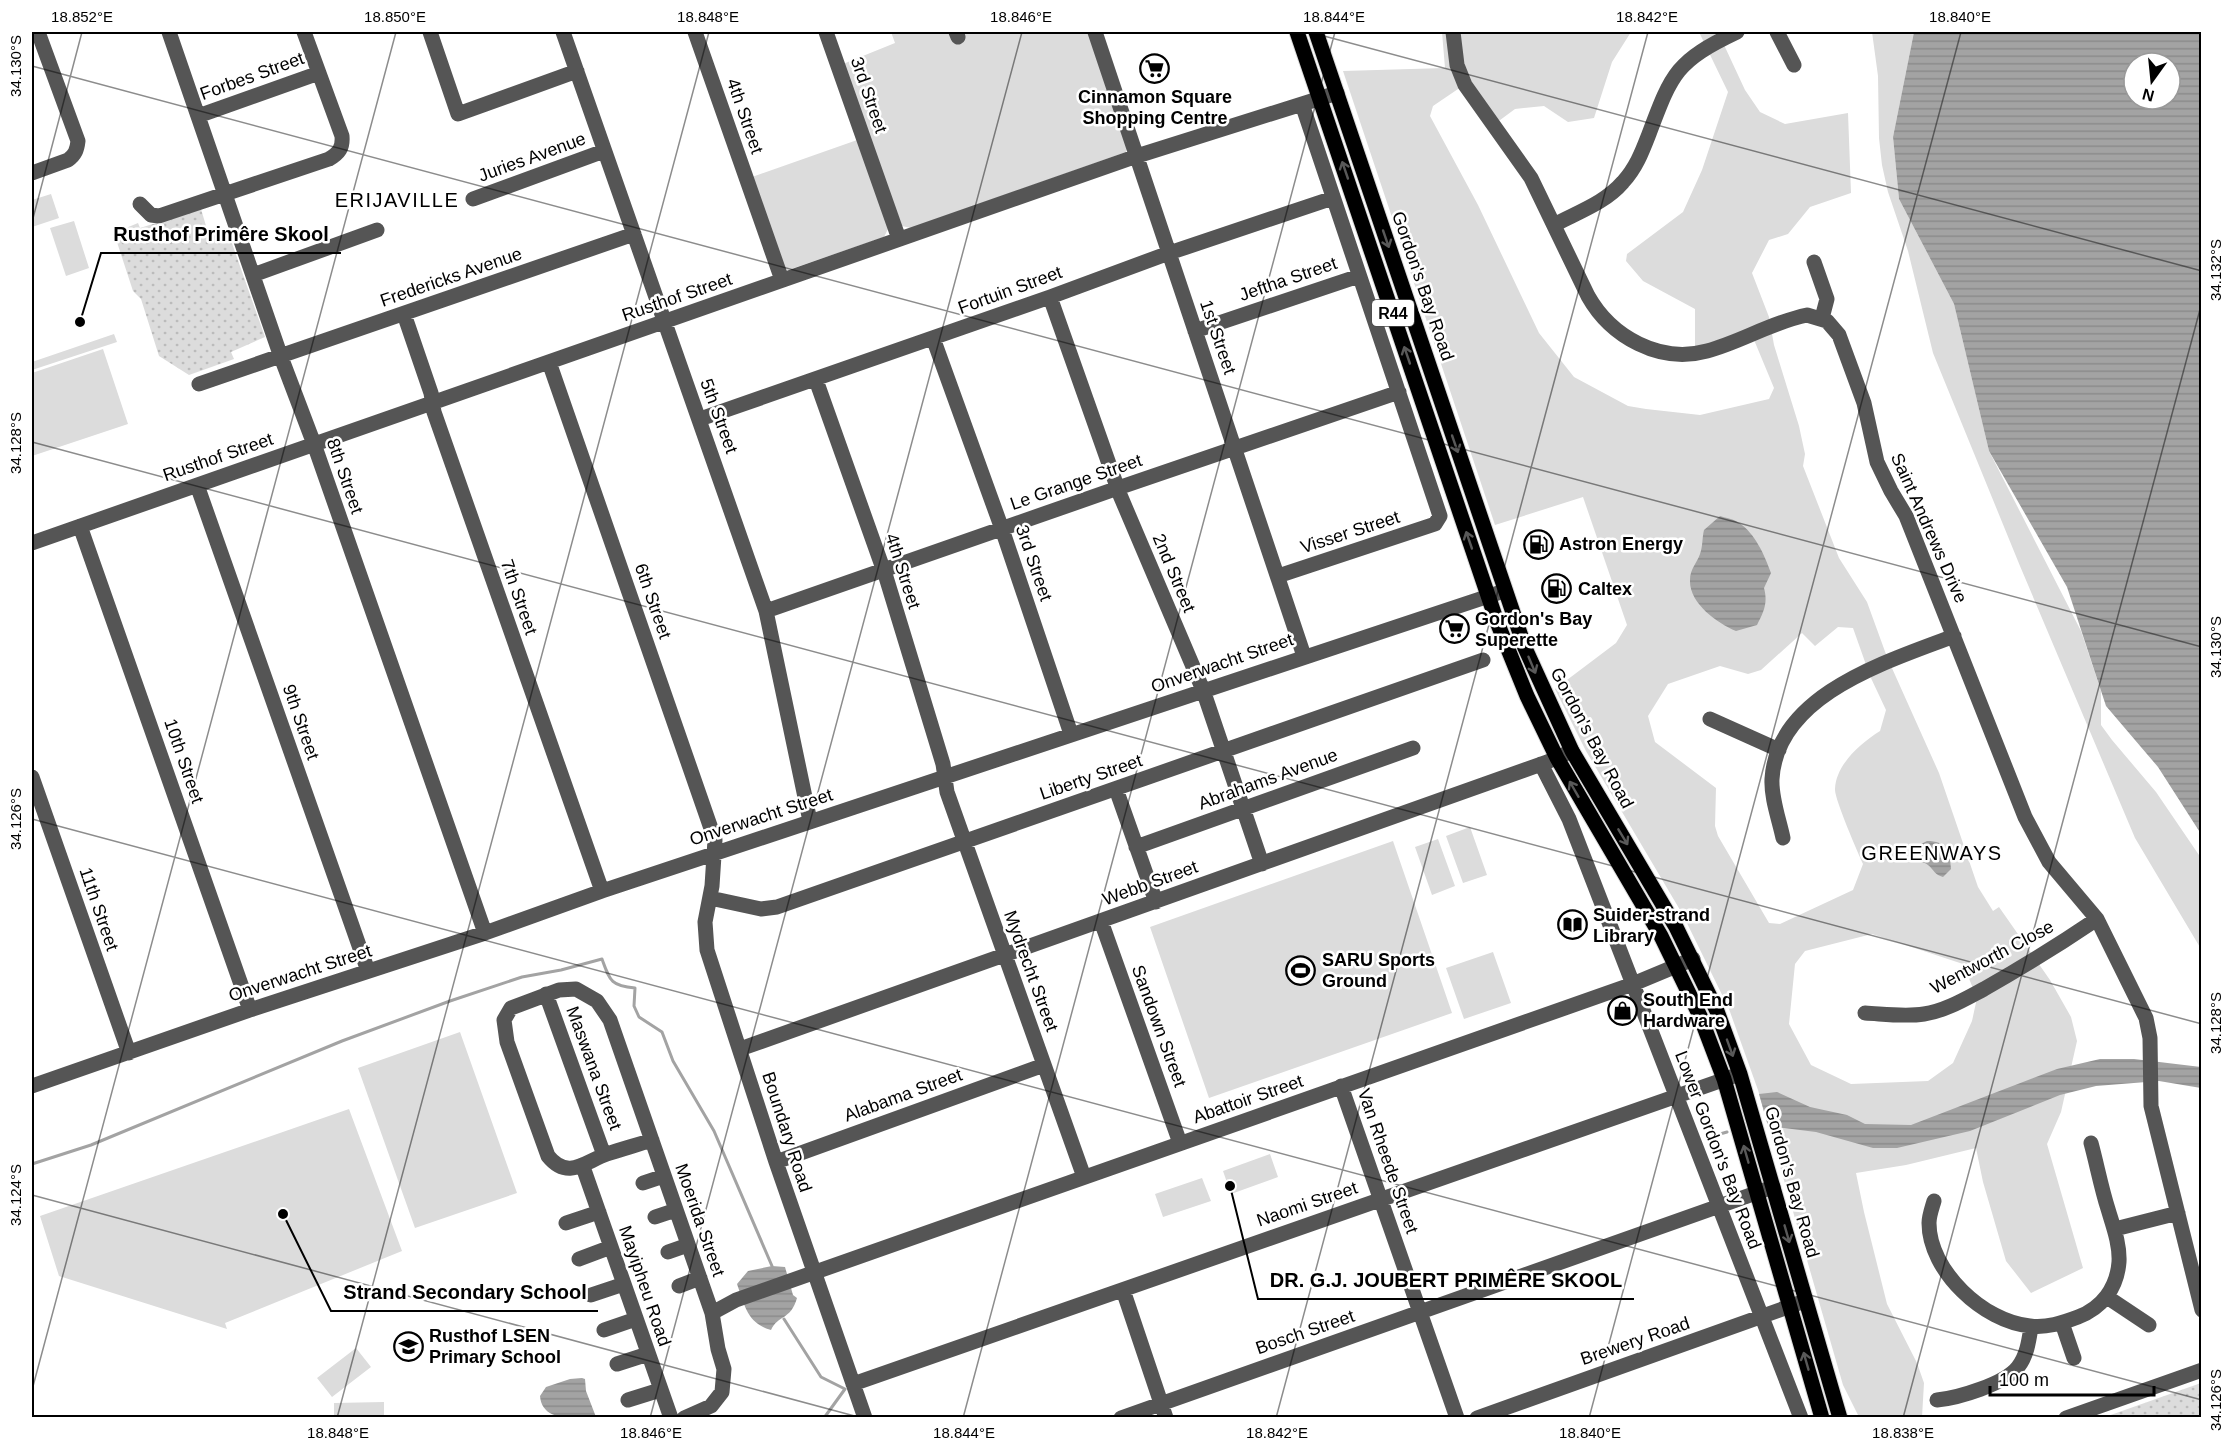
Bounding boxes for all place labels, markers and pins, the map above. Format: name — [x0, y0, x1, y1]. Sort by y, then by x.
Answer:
supermarket icon: Cinnamon Square Shopping Centre — [1139, 52, 1171, 84]
place label: Cinnamon Square Shopping Centre — [1078, 87, 1232, 128]
callout: Rusthof Primêre Skool — [101, 215, 341, 253]
fuel station icon: Astron Energy — [1522, 528, 1554, 560]
place label: Astron Energy — [1559, 534, 1683, 554]
fuel station icon: Caltex — [1541, 573, 1573, 605]
place label: Caltex — [1578, 579, 1632, 599]
place label: Gordon's Bay Superette — [1475, 609, 1592, 650]
supermarket icon: Gordon's Bay Superette — [1438, 613, 1470, 645]
place label: Suider-strand Library — [1593, 905, 1710, 946]
library icon: Suider-strand Library — [1556, 909, 1588, 941]
place label: SARU Sports Ground — [1322, 950, 1435, 991]
sports icon: SARU Sports Ground — [1285, 954, 1317, 986]
place label: South End Hardware — [1643, 990, 1733, 1031]
shop icon: South End Hardware — [1606, 994, 1638, 1026]
callout: DR. G.J. JOUBERT PRIMÊRE SKOOL — [1258, 1261, 1634, 1299]
callout: Strand Secondary School — [331, 1273, 598, 1311]
place label: Rusthof LSEN Primary School — [429, 1326, 561, 1367]
school or university icon: Rusthof LSEN Primary School — [392, 1330, 424, 1362]

